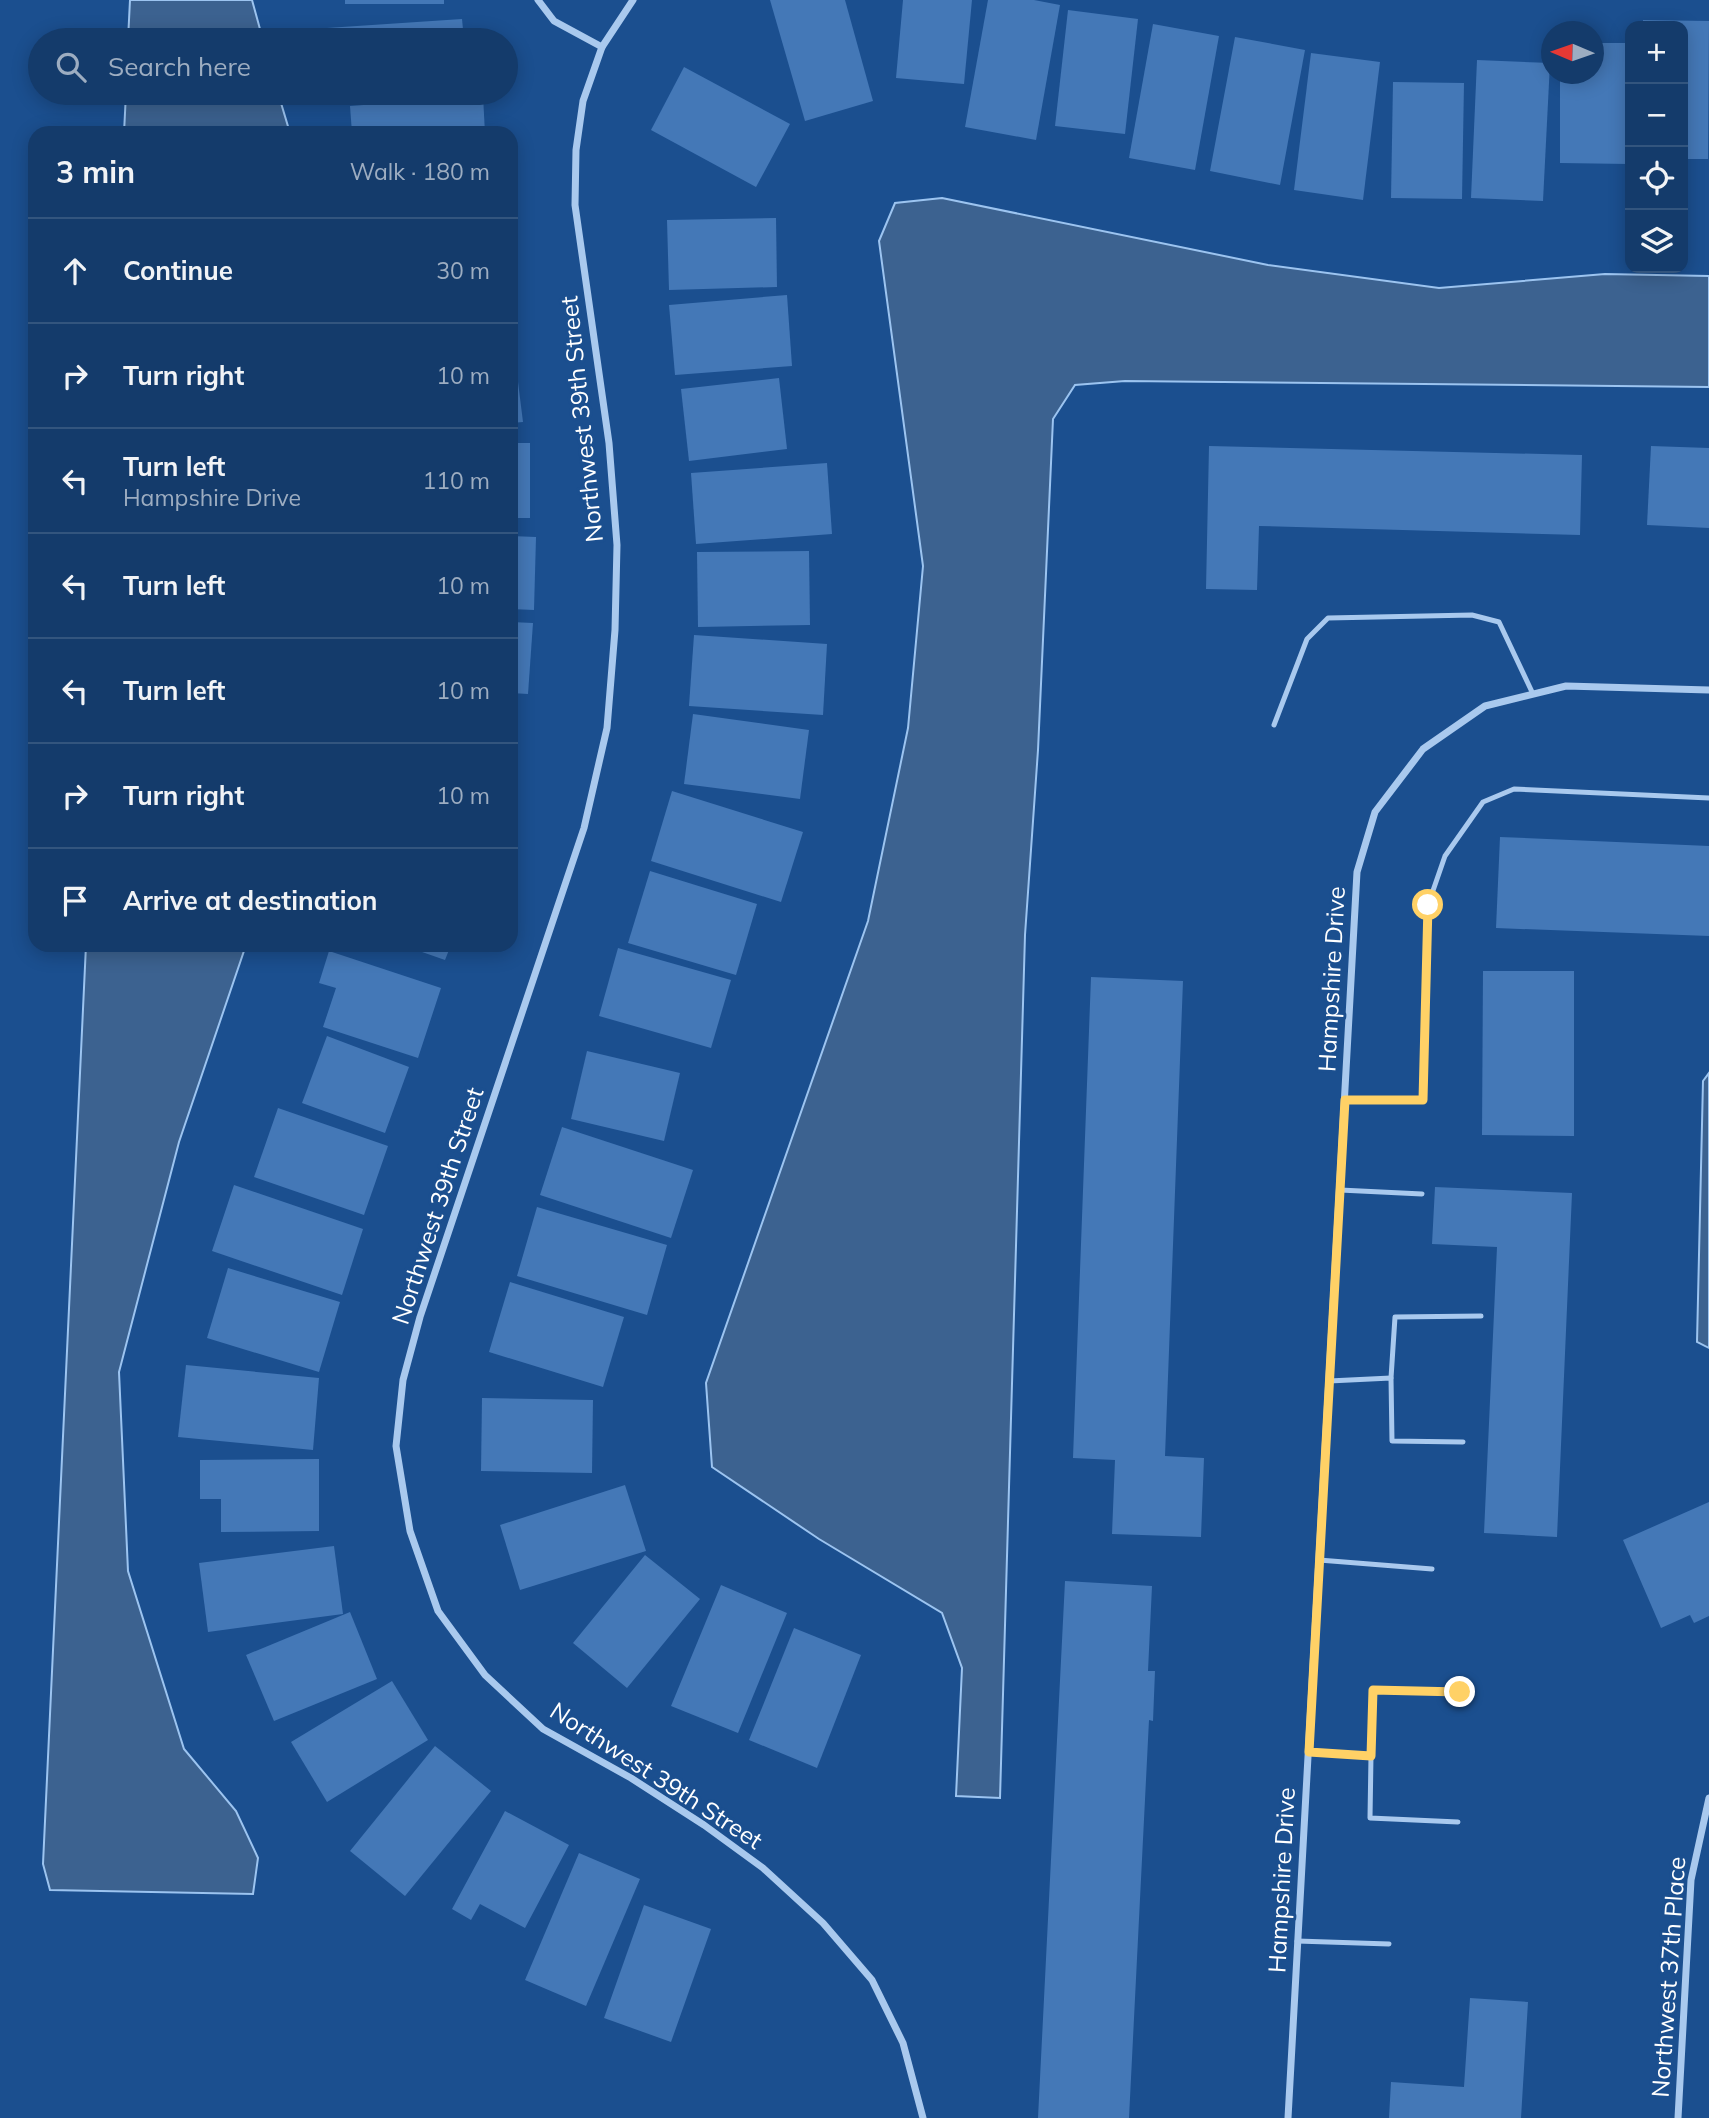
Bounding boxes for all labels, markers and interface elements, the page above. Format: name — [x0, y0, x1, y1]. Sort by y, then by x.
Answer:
north arrow — [1541, 21, 1604, 84]
map controls — [1625, 21, 1688, 273]
button: + — [1625, 21, 1688, 84]
search box — [28, 28, 518, 105]
icon: search — [52, 48, 90, 86]
text: Search here — [108, 50, 251, 83]
button: − — [1625, 84, 1688, 147]
button: locate — [1625, 147, 1688, 210]
text: 3 min — [56, 153, 135, 191]
text: Walk · 180 m — [350, 157, 490, 186]
button: layers — [1625, 210, 1688, 273]
icon: ahead — [56, 252, 94, 290]
text: Continue — [123, 254, 233, 287]
text: 30 m — [436, 256, 490, 285]
street label: Northwest 39th Street — [553, 295, 609, 544]
icon: right — [56, 357, 94, 395]
text: Turn right — [123, 359, 244, 392]
text: 10 m — [436, 361, 490, 390]
text: Turn left — [123, 450, 225, 483]
icon: left — [56, 462, 94, 500]
text: 110 m — [422, 466, 490, 495]
text: Hampshire Drive — [123, 483, 301, 512]
icon: left — [56, 567, 94, 605]
text: Turn left — [123, 569, 225, 602]
text: 10 m — [436, 571, 490, 600]
icon: left — [56, 672, 94, 710]
text: Turn left — [123, 674, 225, 707]
text: 10 m — [436, 676, 490, 705]
icon: right — [56, 777, 94, 815]
text: Turn right — [123, 779, 244, 812]
text: 10 m — [436, 781, 490, 810]
icon: arrive — [56, 882, 94, 920]
text: Arrive at destination — [123, 884, 378, 917]
street label: Hampshire Drive — [1311, 885, 1351, 1073]
route start — [1412, 889, 1443, 920]
street label: Northwest 39th Street — [385, 1083, 490, 1328]
route end — [1444, 1676, 1475, 1707]
street label: Northwest 39th Street — [545, 1695, 768, 1855]
street label: Hampshire Drive — [1261, 1786, 1301, 1974]
street label: Northwest 37th Place — [1645, 1855, 1691, 2098]

